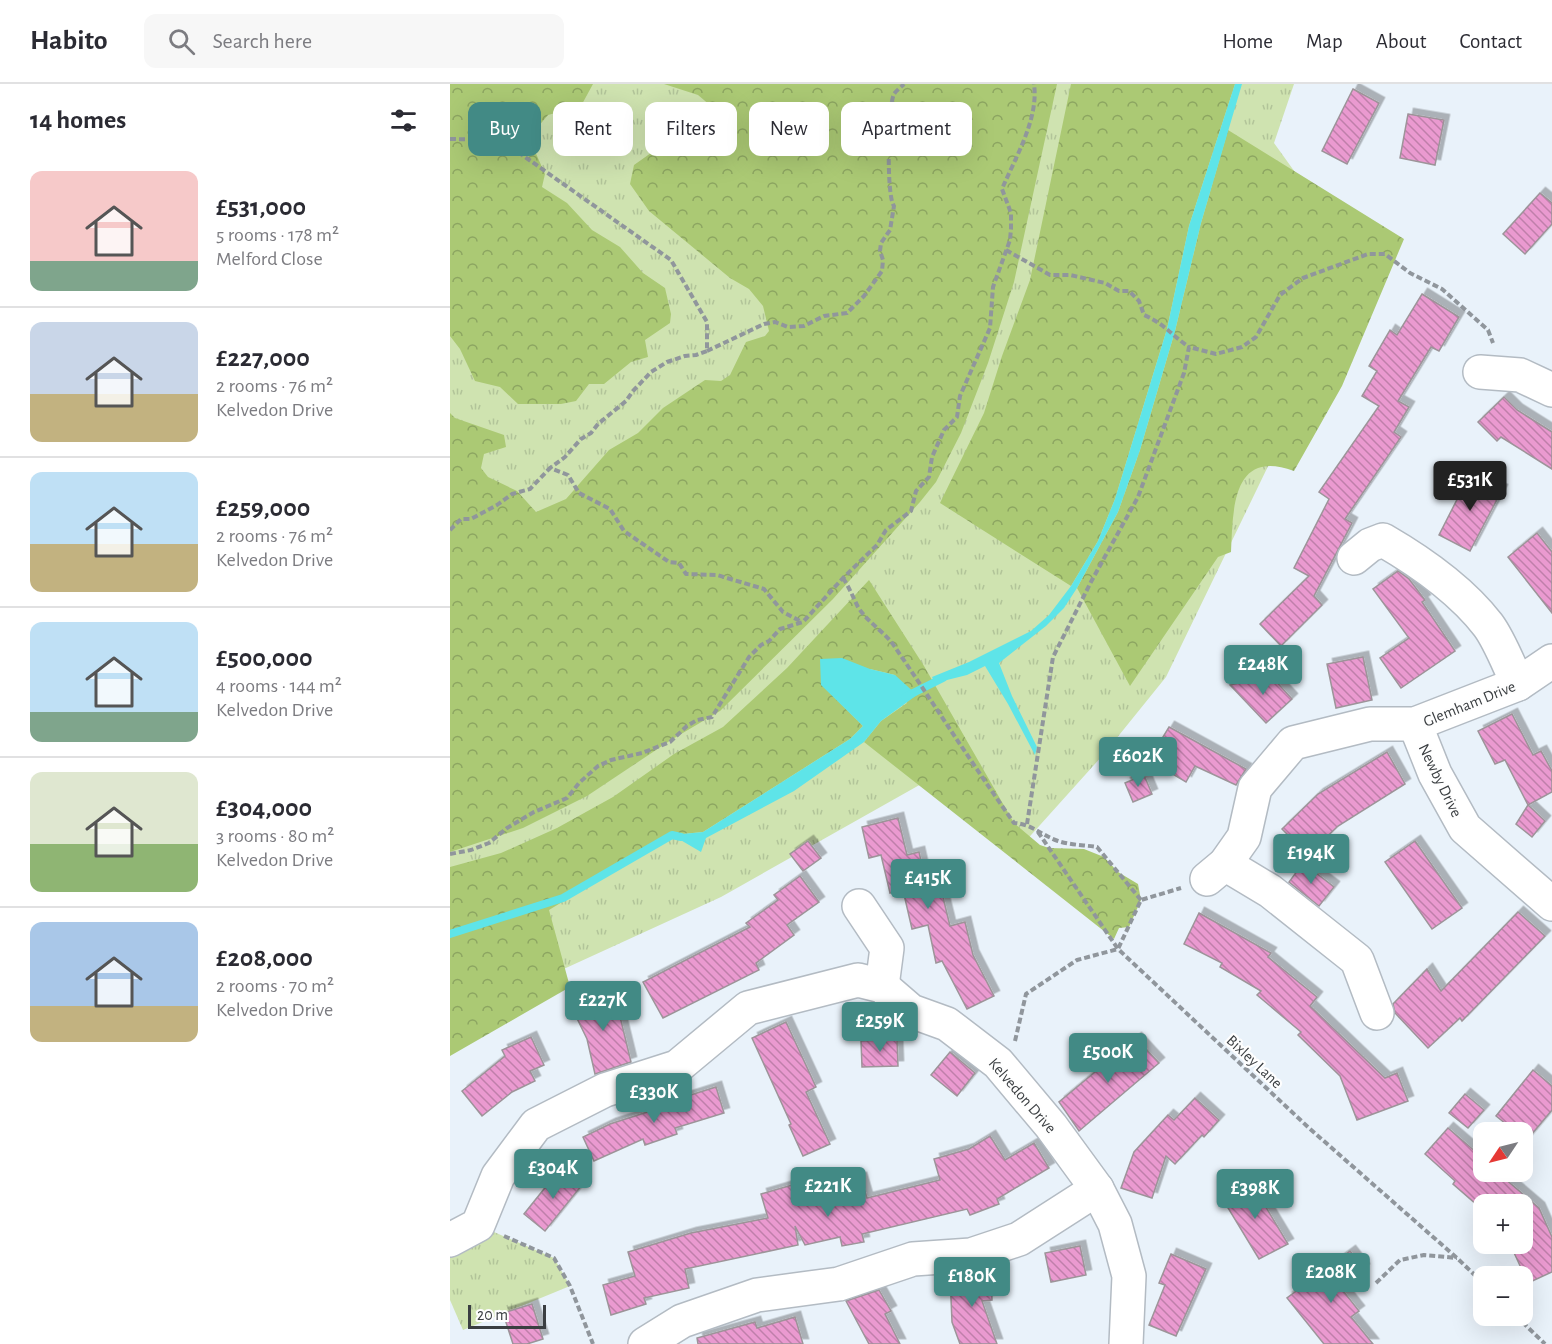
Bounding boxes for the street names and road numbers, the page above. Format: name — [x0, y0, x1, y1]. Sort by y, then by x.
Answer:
street label: Glemham Drive — [1421, 678, 1518, 730]
street label: Newby Drive — [1415, 741, 1465, 820]
street label: Bixley Lane — [1223, 1032, 1285, 1092]
street label: Kelvedon Drive — [985, 1055, 1059, 1136]

